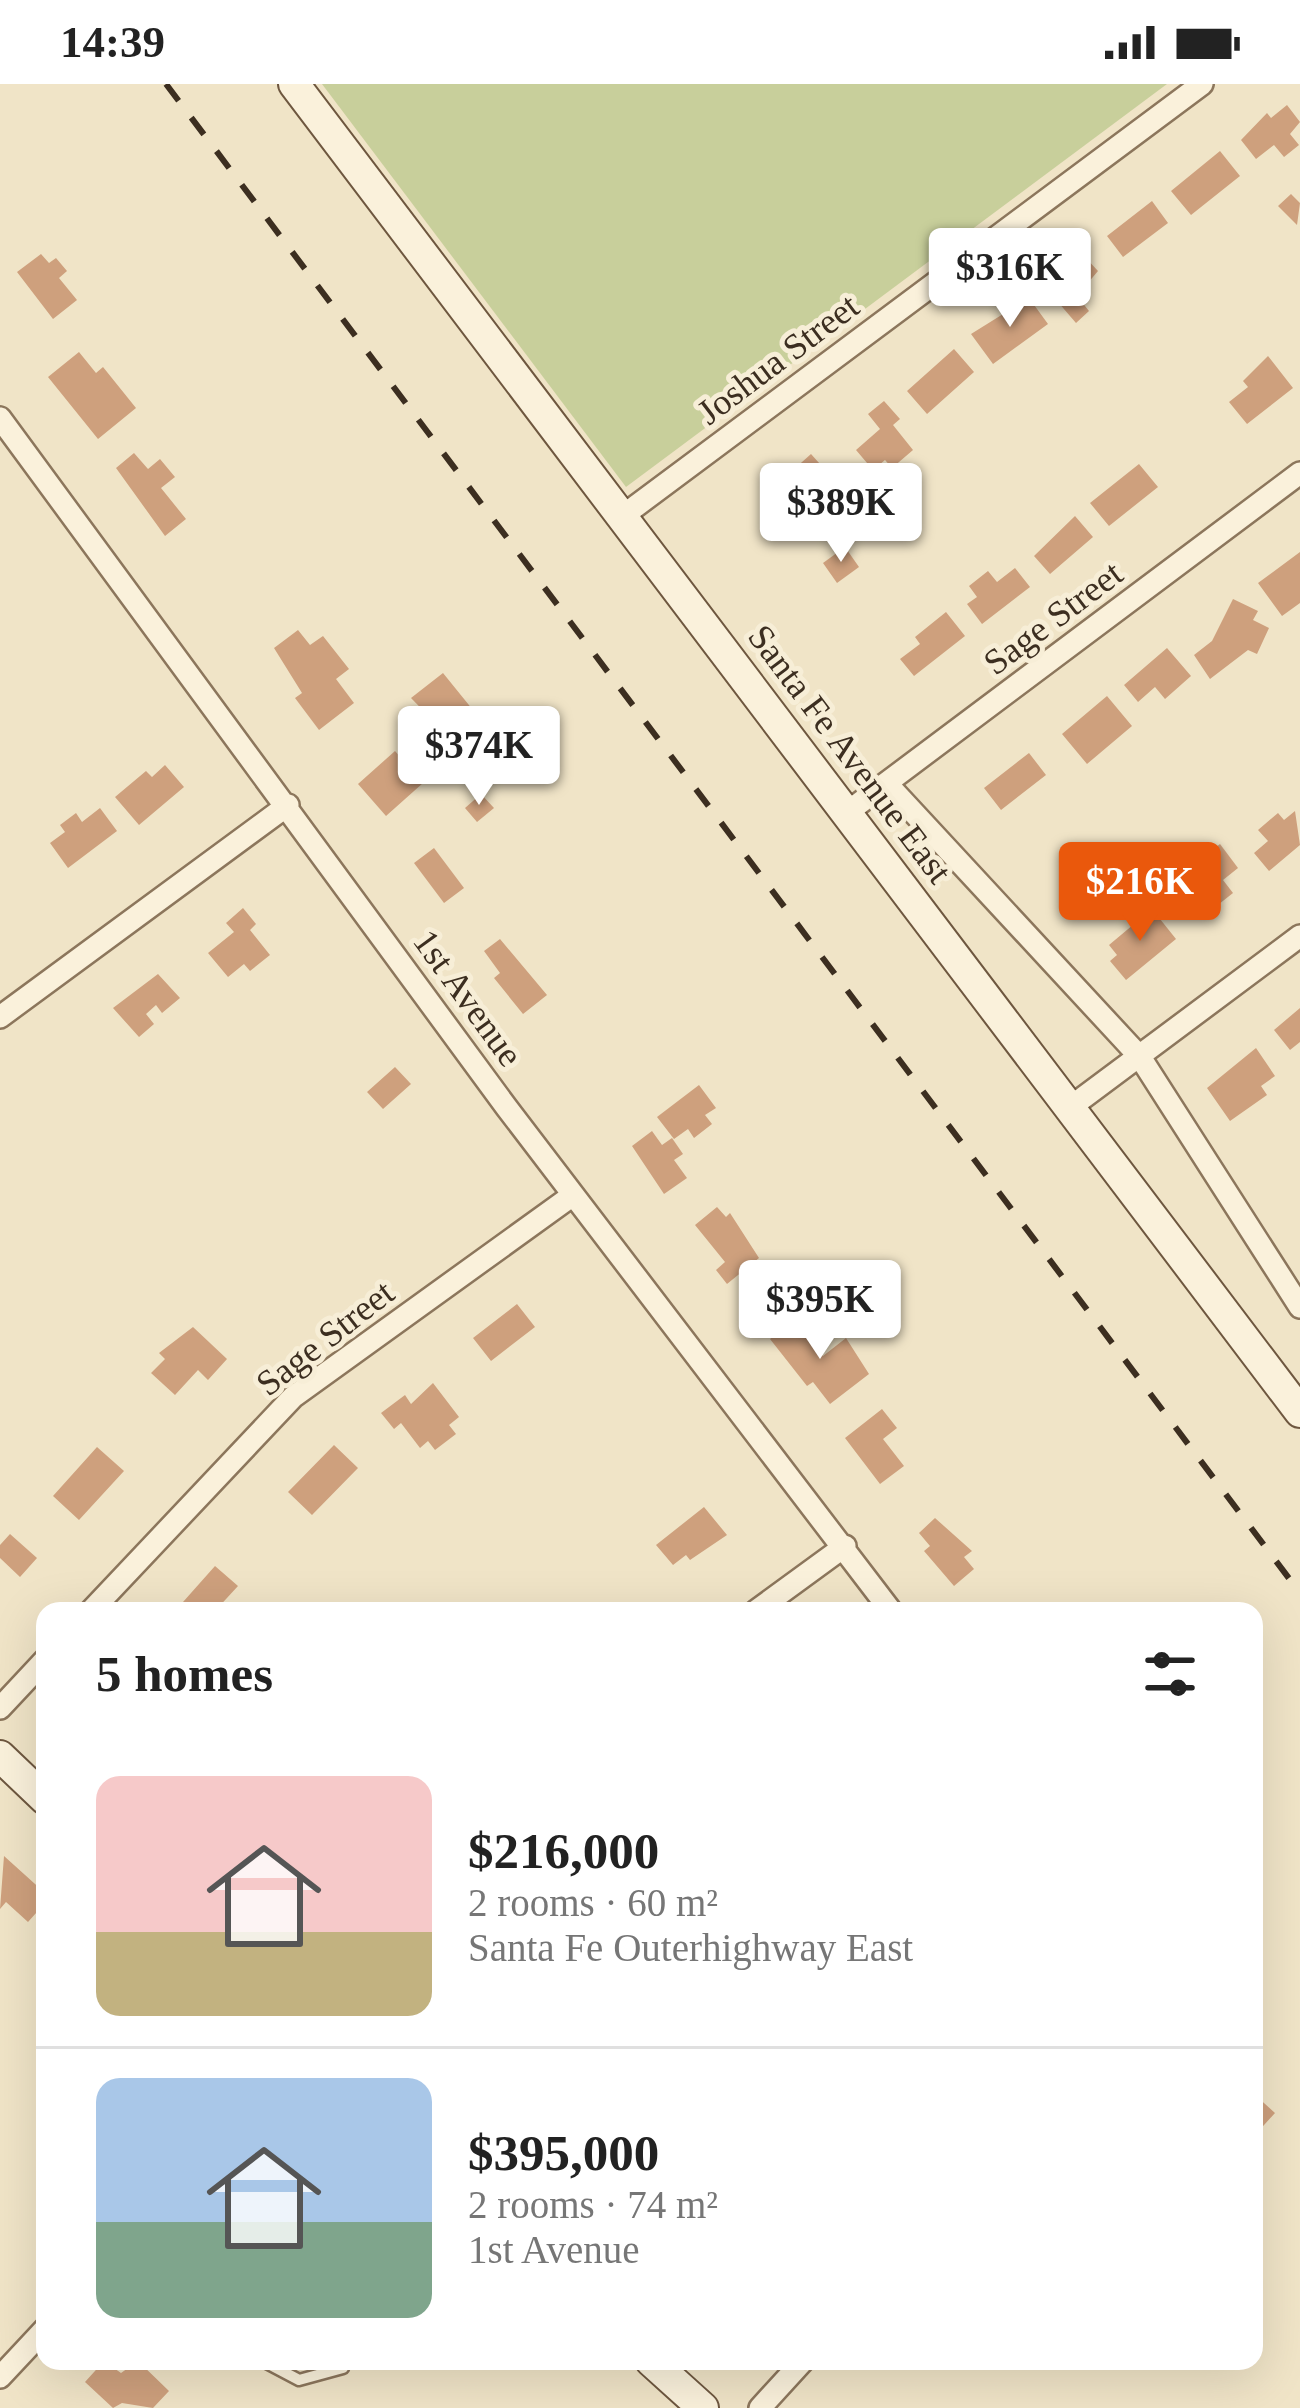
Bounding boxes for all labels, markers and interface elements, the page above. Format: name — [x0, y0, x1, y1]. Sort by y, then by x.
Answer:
text: 14:39 — [60, 17, 165, 67]
pin: $316K — [926, 228, 1094, 330]
text: $316K — [956, 245, 1064, 288]
street label: Joshua Street — [690, 286, 866, 432]
pin: $389K — [757, 463, 925, 565]
text: $389K — [787, 480, 895, 523]
street label: Sage Street — [976, 553, 1130, 683]
street label: Santa Fe Avenue East — [740, 617, 960, 891]
pin: $374K — [395, 706, 563, 808]
text: $374K — [425, 723, 533, 766]
pin: $216K — [1056, 842, 1224, 944]
text: $216K — [1086, 859, 1194, 902]
street label: 1st Avenue — [405, 922, 531, 1074]
pin: $395K — [736, 1260, 904, 1362]
street label: Sage Street — [248, 1272, 402, 1404]
text: $395K — [766, 1277, 874, 1320]
icon: filters — [1137, 1641, 1203, 1707]
text: 5 homes — [96, 1646, 273, 1702]
text: $216,000 — [468, 1823, 659, 1879]
icon: home — [192, 1824, 336, 1968]
text: 2 rooms · 60 m² — [468, 1881, 718, 1924]
text: Santa Fe Outerhighway East — [468, 1926, 913, 1969]
text: $395,000 — [468, 2125, 659, 2181]
icon: home — [192, 2126, 336, 2270]
text: 2 rooms · 74 m² — [468, 2183, 718, 2226]
text: 1st Avenue — [468, 2228, 640, 2271]

